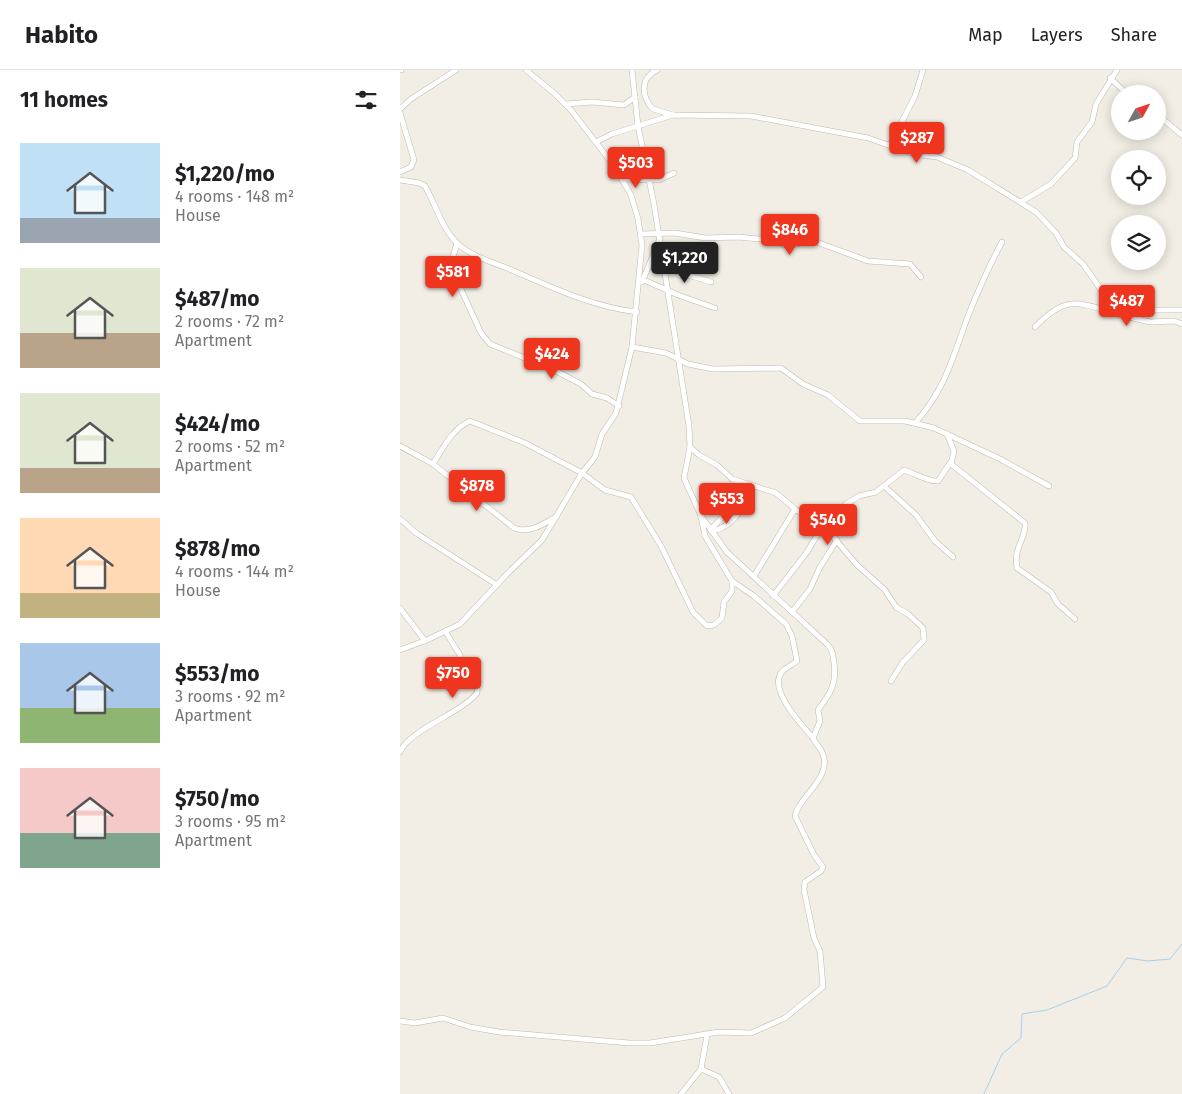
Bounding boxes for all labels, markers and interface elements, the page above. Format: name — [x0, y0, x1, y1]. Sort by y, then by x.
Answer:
text: Habito — [25, 21, 98, 49]
text: Map — [968, 24, 1003, 46]
text: Layers — [1031, 24, 1083, 46]
text: Share — [1111, 24, 1157, 46]
north arrow — [1111, 85, 1166, 140]
map controls — [1111, 85, 1166, 270]
icon: filters — [352, 86, 380, 114]
text: 11 homes — [20, 87, 108, 113]
pin: $287 — [887, 122, 947, 164]
text: $287 — [900, 128, 934, 147]
pin: $503 — [606, 146, 666, 189]
button: locate — [1111, 150, 1166, 205]
text: $503 — [619, 153, 653, 172]
text: $1,220/mo — [175, 161, 275, 187]
icon: home — [60, 163, 120, 223]
text: 4 rooms · 148 m² — [175, 187, 294, 206]
text: House — [175, 206, 221, 225]
pin: $846 — [760, 214, 820, 256]
button: layers — [1111, 215, 1166, 270]
text: $846 — [772, 220, 808, 239]
pin: $1,220 — [644, 242, 726, 284]
text: $1,220 — [662, 248, 708, 267]
pin: $581 — [423, 256, 483, 298]
text: $581 — [436, 262, 470, 281]
pin: $487 — [1097, 284, 1157, 327]
text: $487/mo — [175, 286, 260, 312]
icon: home — [60, 288, 120, 348]
text: $487 — [1110, 291, 1144, 310]
text: 2 rooms · 72 m² — [175, 312, 284, 331]
text: Apartment — [175, 331, 252, 350]
pin: $424 — [522, 338, 582, 380]
text: $424 — [535, 344, 569, 363]
text: $424/mo — [175, 411, 260, 437]
icon: home — [60, 413, 120, 473]
text: 2 rooms · 52 m² — [175, 437, 285, 456]
text: Apartment — [175, 456, 252, 475]
pin: $878 — [447, 470, 507, 512]
text: $878 — [460, 476, 494, 495]
pin: $553 — [697, 482, 757, 525]
text: $553 — [710, 489, 744, 508]
pin: $540 — [798, 504, 858, 546]
text: $540 — [810, 510, 846, 529]
text: $878/mo — [175, 536, 260, 562]
icon: home — [60, 538, 120, 598]
text: 4 rooms · 144 m² — [175, 562, 294, 581]
text: House — [175, 581, 221, 600]
pin: $750 — [423, 656, 483, 699]
text: $553/mo — [175, 661, 260, 687]
icon: home — [60, 663, 120, 723]
text: $750 — [436, 663, 470, 682]
text: 3 rooms · 92 m² — [175, 687, 285, 706]
text: Apartment — [175, 706, 252, 725]
text: $750/mo — [175, 786, 260, 812]
icon: home — [60, 788, 120, 848]
text: 3 rooms · 95 m² — [175, 812, 286, 831]
text: Apartment — [175, 831, 252, 850]

